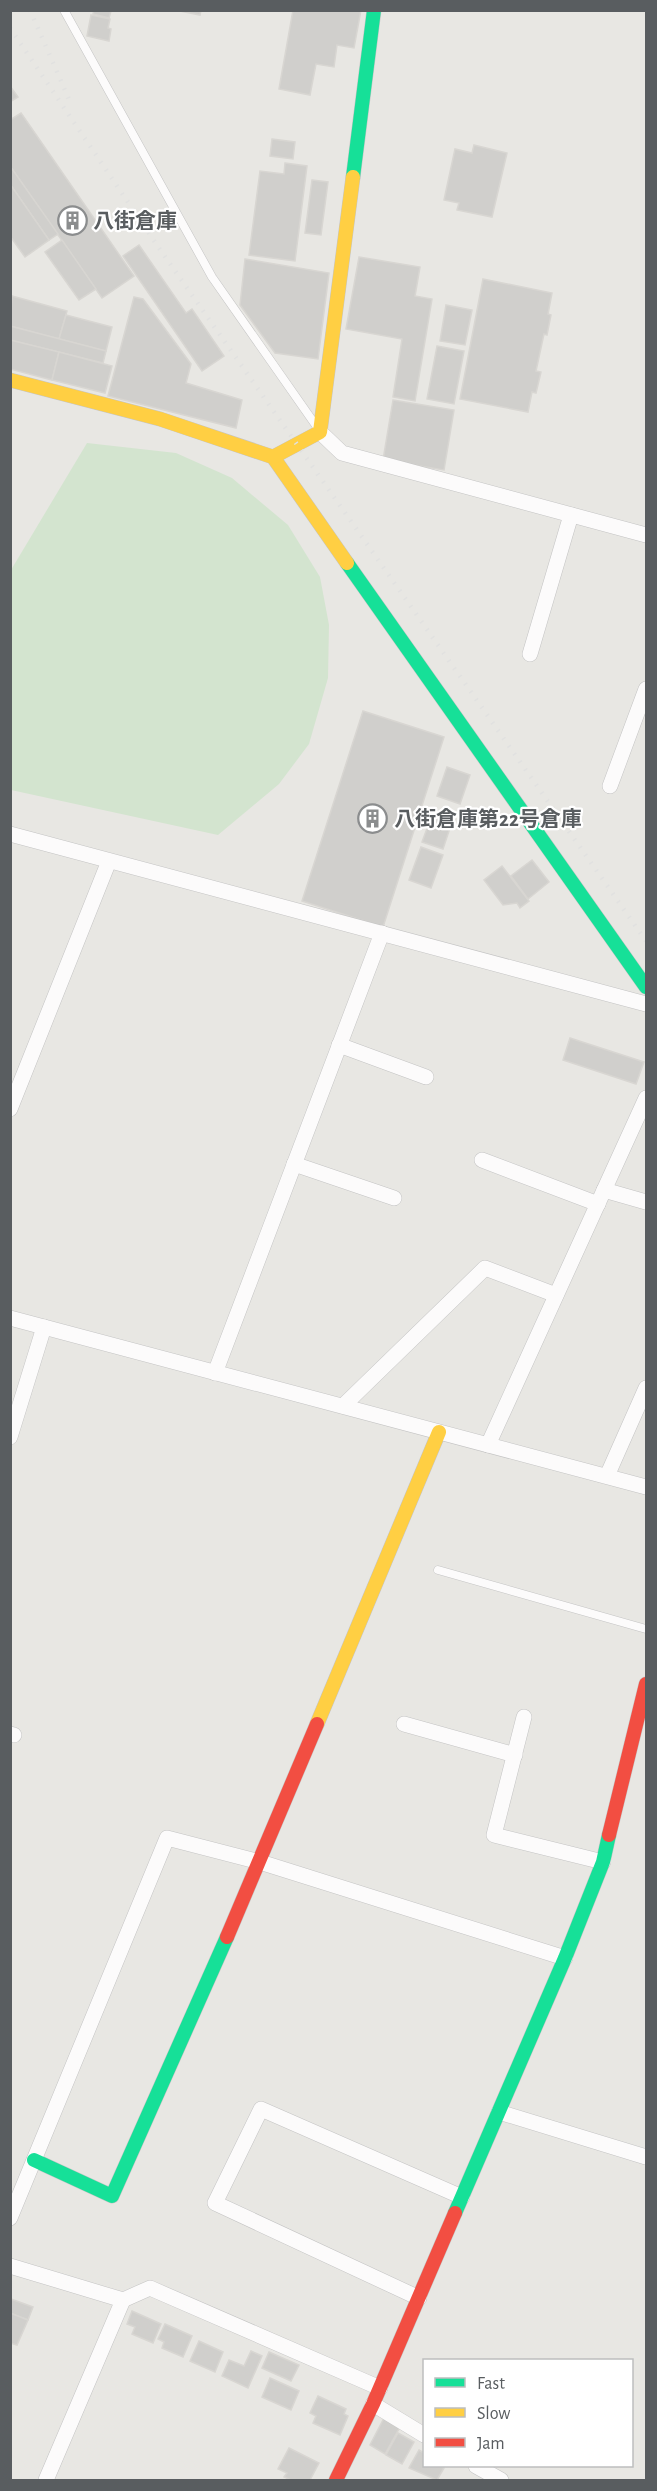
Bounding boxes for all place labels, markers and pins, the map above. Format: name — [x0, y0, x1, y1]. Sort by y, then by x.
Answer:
building icon: 八街倉庫 — [56, 205, 88, 237]
place label: 八街倉庫 — [93, 209, 177, 232]
building icon: 八街倉庫第22号倉庫 — [357, 803, 389, 835]
place label: 八街倉庫第22号倉庫 — [394, 807, 582, 830]

